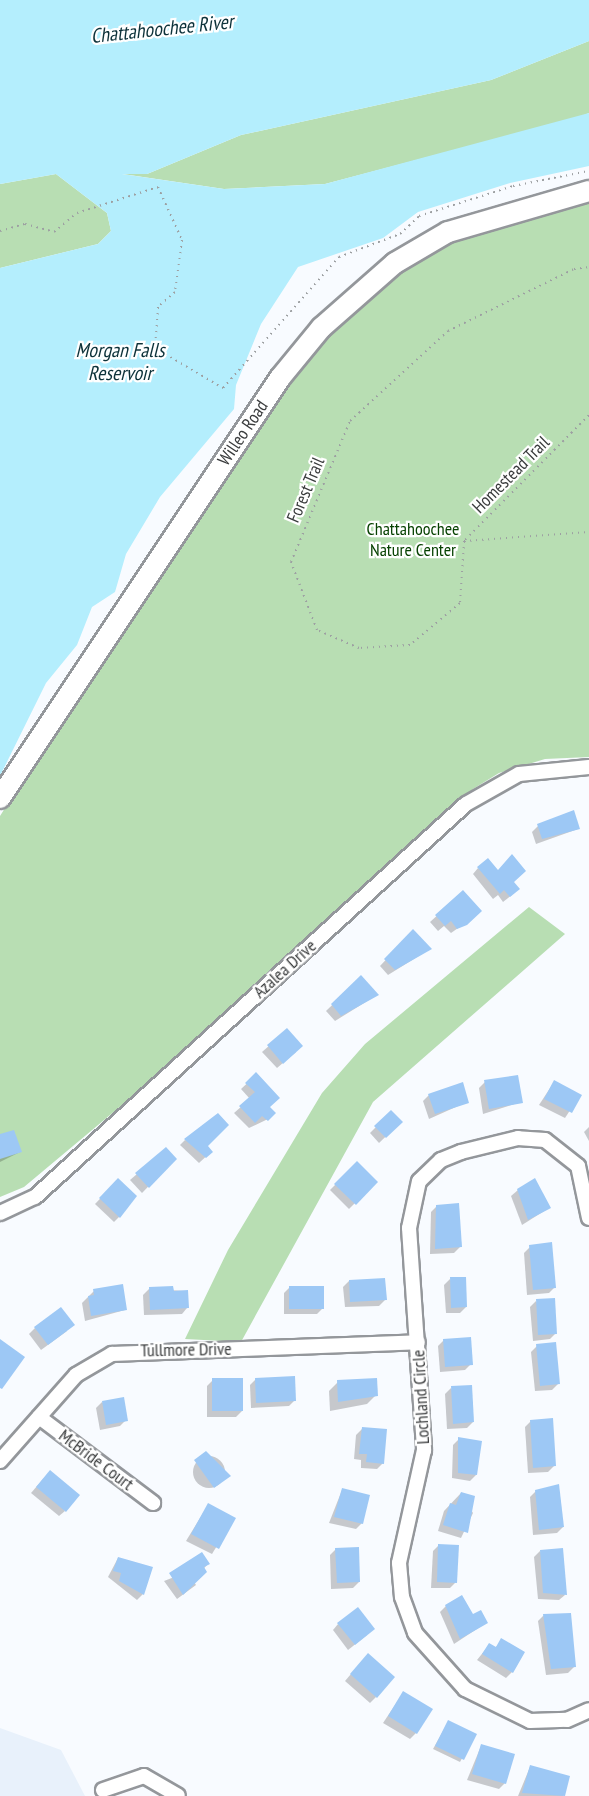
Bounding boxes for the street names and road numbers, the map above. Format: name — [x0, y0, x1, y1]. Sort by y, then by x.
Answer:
street label: Willeo Road — [213, 396, 273, 470]
street label: Homestead Trail — [468, 432, 554, 518]
street label: Forest Trail — [283, 454, 329, 526]
street label: Azalea Drive — [249, 935, 321, 1003]
street label: Tullmore Drive — [140, 1338, 232, 1362]
street label: Lochland Circle — [408, 1349, 434, 1445]
street label: McBride Court — [54, 1425, 138, 1495]

